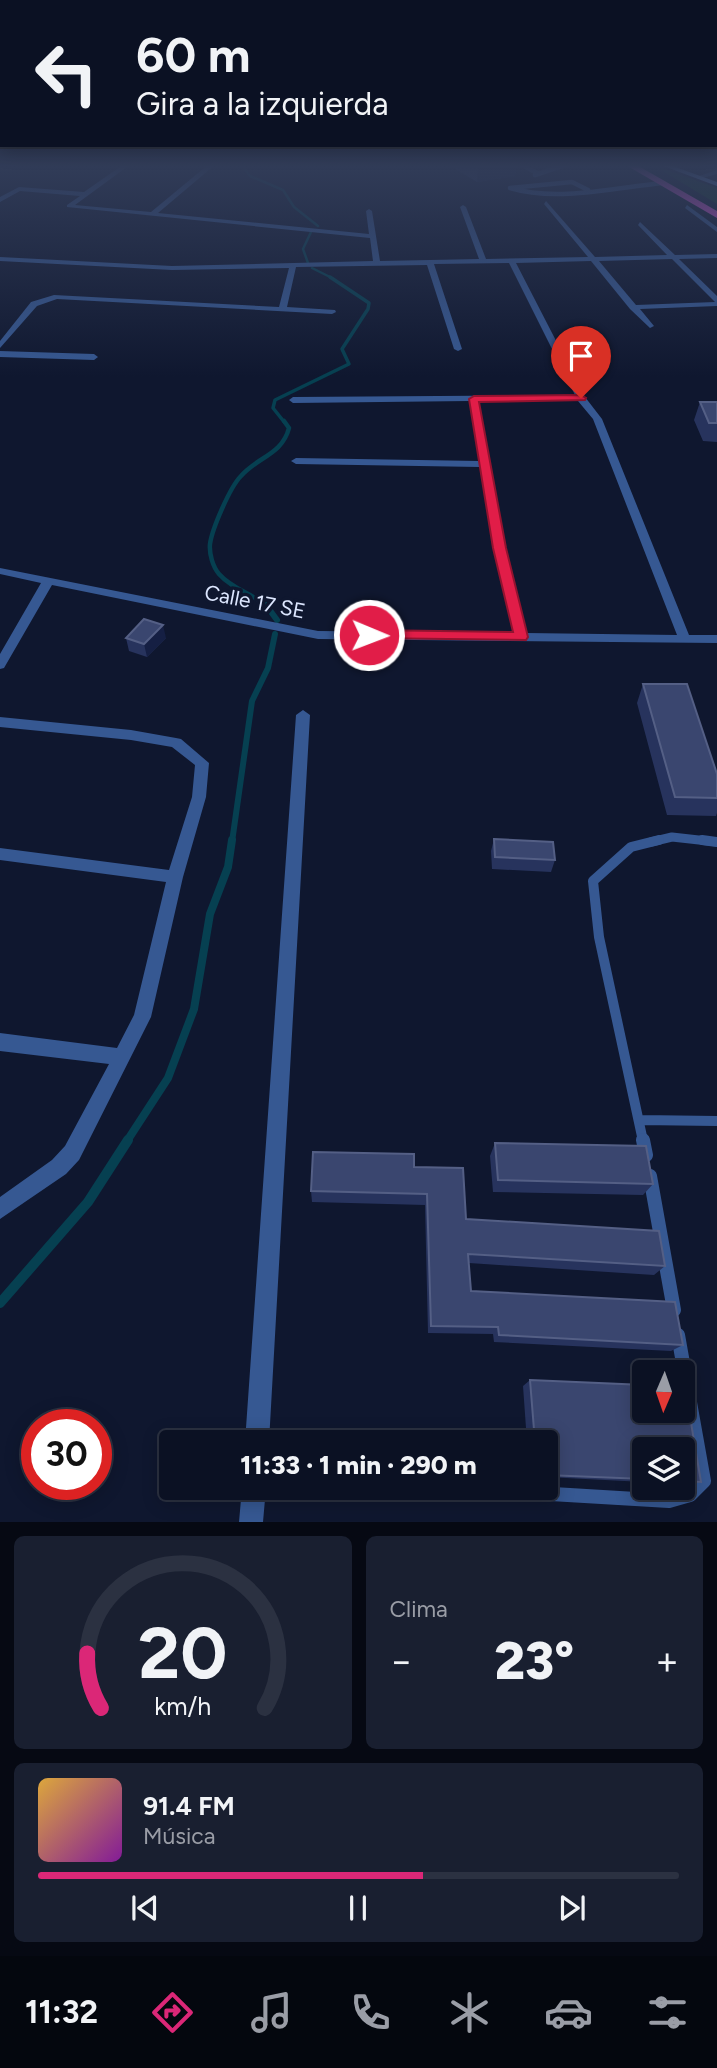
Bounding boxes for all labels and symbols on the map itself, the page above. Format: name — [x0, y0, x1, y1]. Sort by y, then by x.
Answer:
pin — [551, 326, 611, 398]
street label: Calle 17 SE — [203, 579, 308, 624]
position arrow — [332, 598, 406, 672]
north arrow — [632, 1360, 695, 1423]
speed limit sign: 30 — [21, 1409, 112, 1500]

